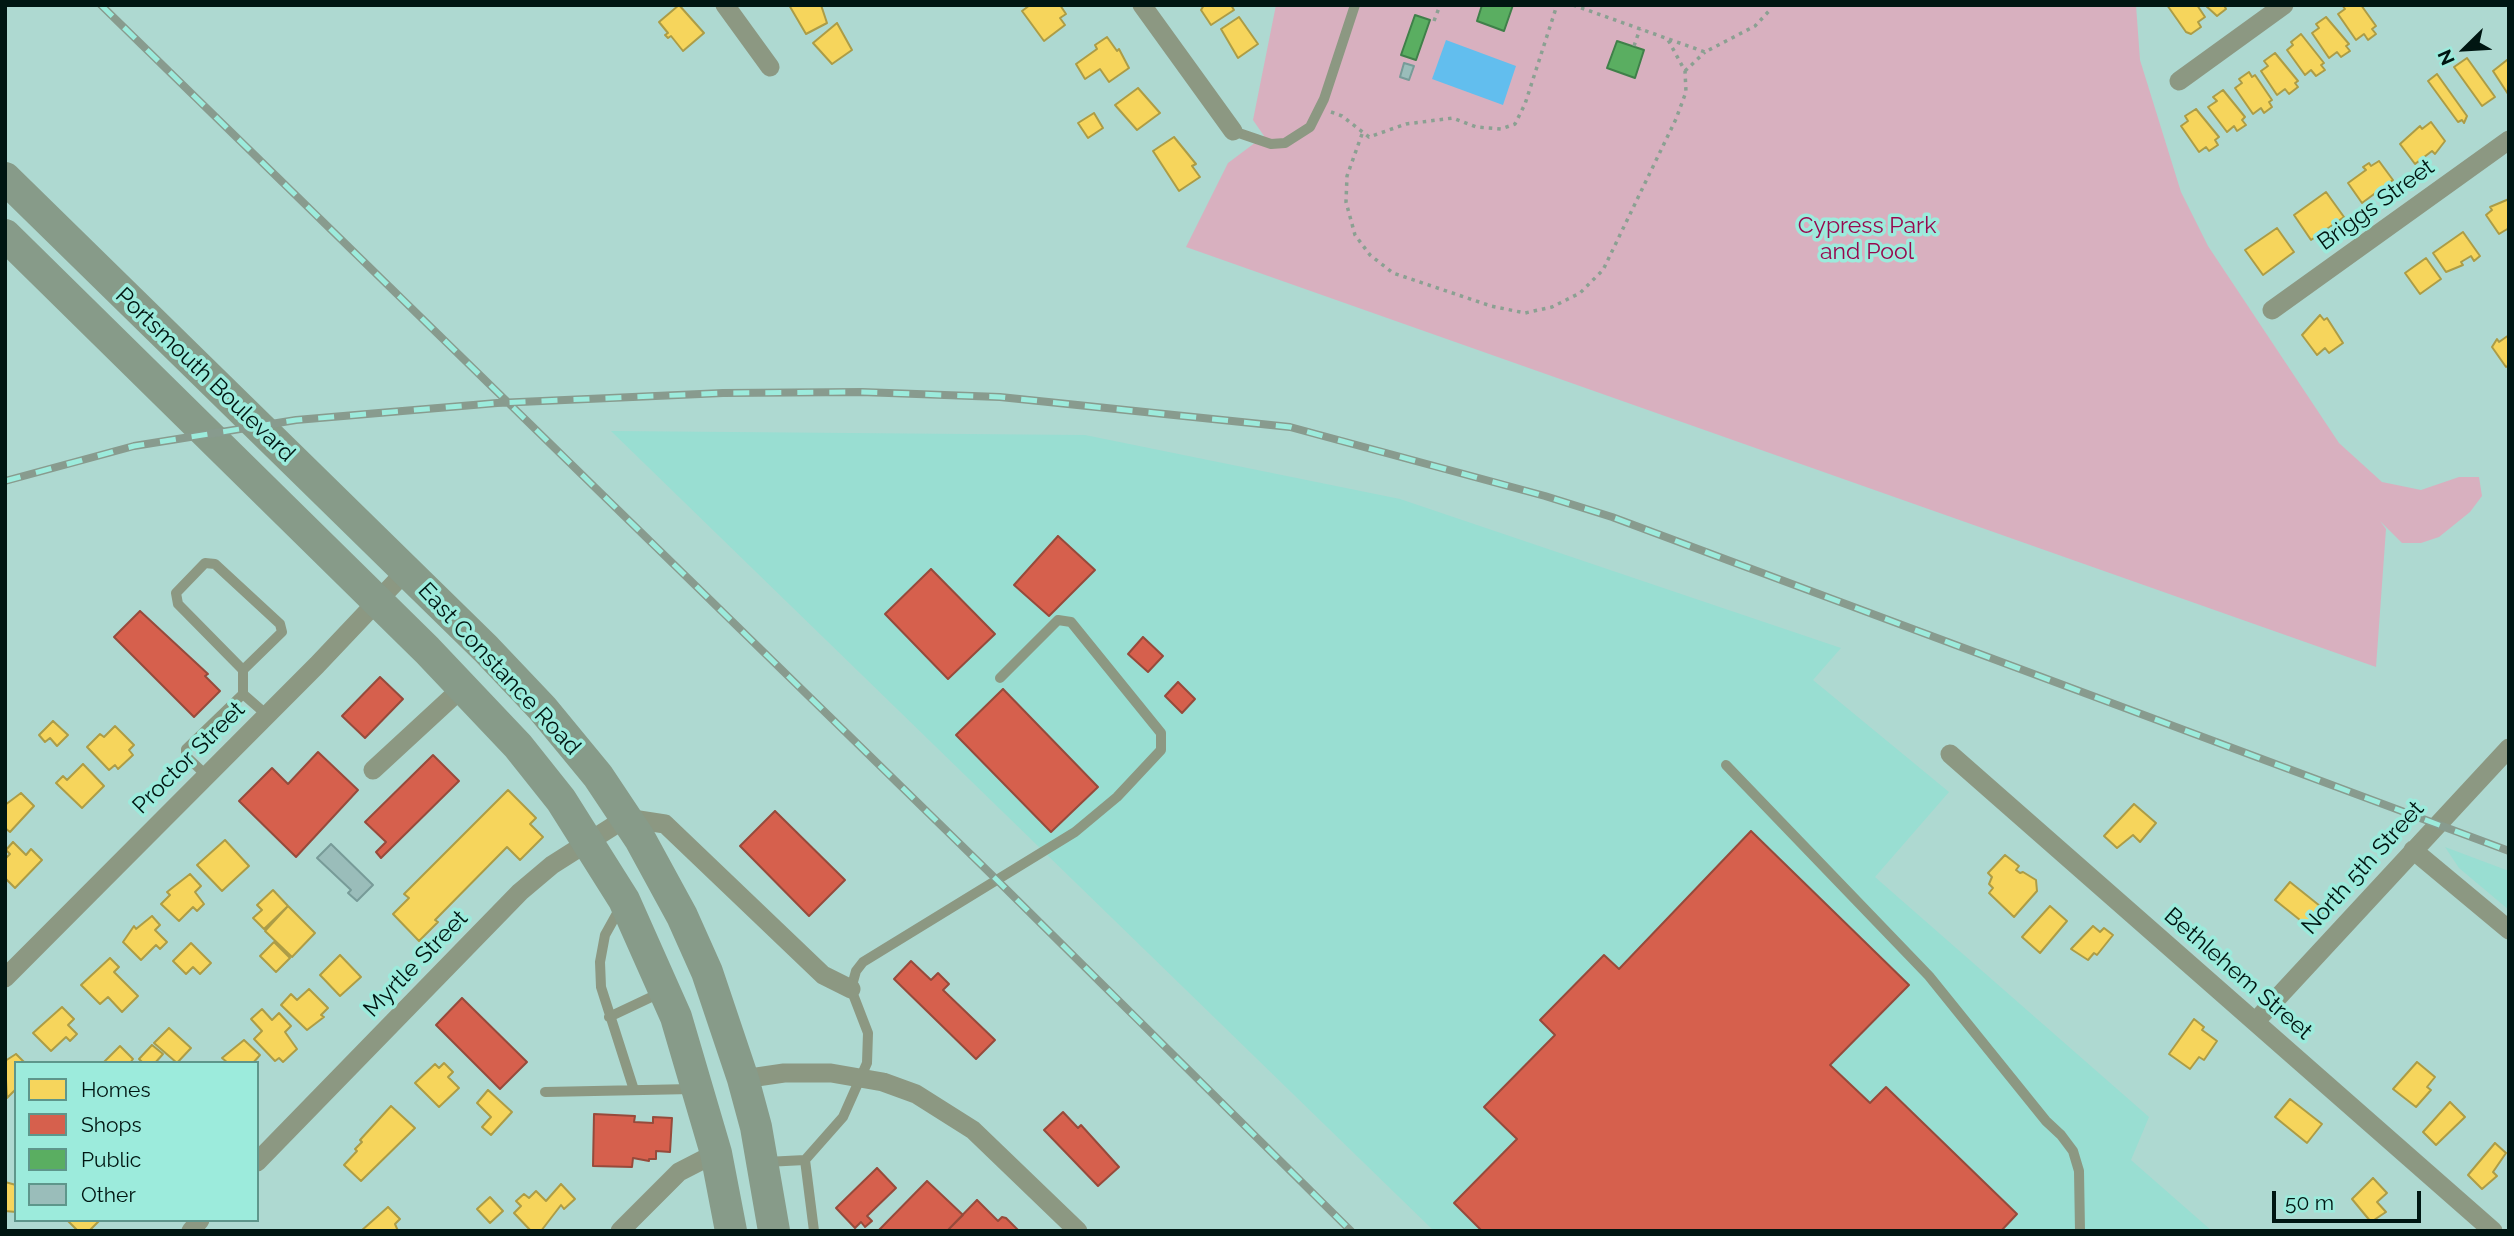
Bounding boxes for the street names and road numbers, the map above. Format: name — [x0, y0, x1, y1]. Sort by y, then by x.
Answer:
street label: Briggs Street — [2312, 153, 2440, 257]
street label: Portsmouth Boulevard — [110, 282, 300, 468]
street label: East Constance Road — [412, 577, 586, 761]
street label: Proctor Street — [127, 696, 251, 820]
street label: North 5th Street — [2296, 796, 2430, 940]
street label: Bethlehem Street — [2158, 902, 2318, 1046]
street label: Myrtle Street — [358, 905, 474, 1023]

